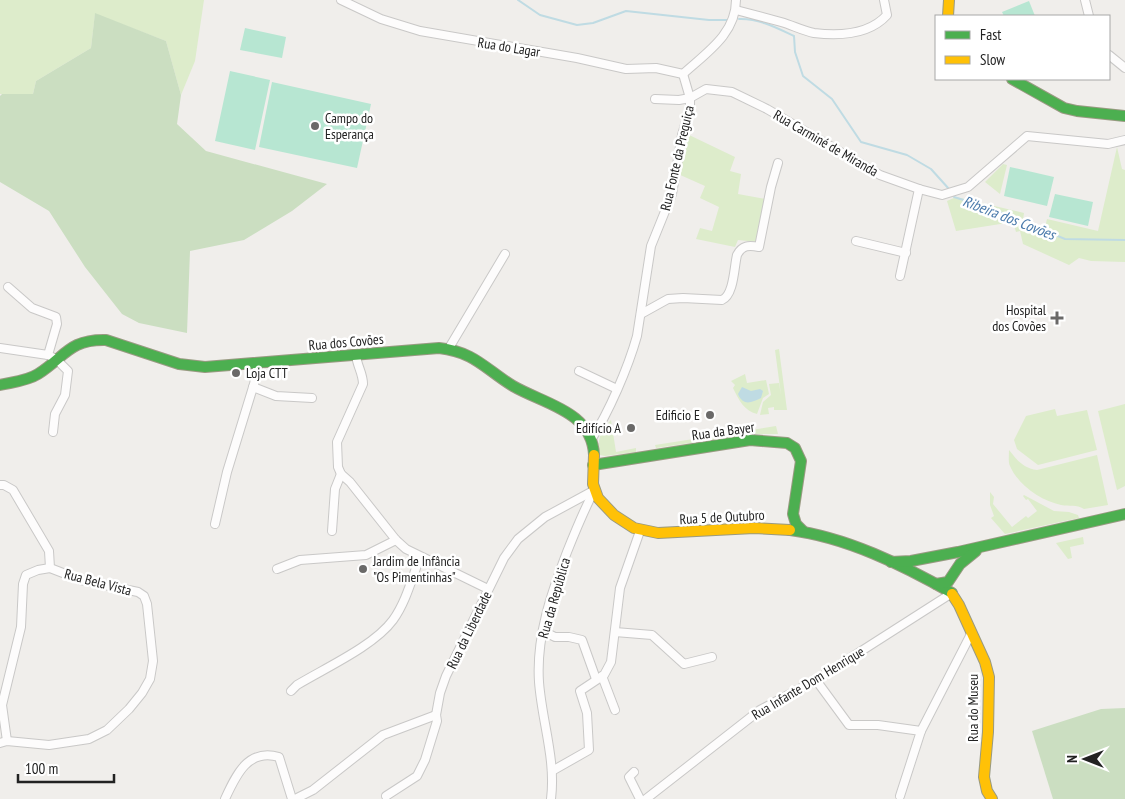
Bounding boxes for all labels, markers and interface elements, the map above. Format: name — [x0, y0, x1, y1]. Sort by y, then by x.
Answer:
legend — [935, 15, 1110, 80]
text: Fast — [980, 25, 1001, 44]
street label: Rua do Lagar — [476, 33, 542, 61]
text: Slow — [980, 50, 1005, 69]
street label: Rua Fonte da Preguiça — [656, 104, 698, 212]
street label: Rua Carminé de Miranda — [770, 106, 882, 180]
place label: Campo do Esperança — [325, 109, 374, 143]
marker: Campo do Esperança — [309, 120, 321, 132]
water label: Ribeira dos Covões — [960, 191, 1060, 245]
place label: Hospital dos Covões — [992, 301, 1047, 335]
marker: Hospital dos Covões — [1050, 311, 1064, 325]
street label: Rua dos Covões — [308, 330, 384, 354]
place label: Loja CTT — [246, 364, 288, 382]
marker: Loja CTT — [230, 367, 242, 379]
place label: Edificio E — [656, 406, 700, 424]
marker: Edificio E — [704, 409, 716, 421]
street label: Rua da Bayer — [691, 418, 756, 444]
place label: Edifício A — [576, 419, 621, 437]
marker: Edifício A — [625, 422, 637, 434]
street label: Rua 5 de Outubro — [679, 506, 765, 528]
place label: Jardim de Infância "Os Pimentinhas" — [372, 552, 460, 586]
street label: Rua da República — [534, 556, 574, 640]
marker: Jardim de Infância "Os Pimentinhas" — [357, 563, 369, 575]
street label: Rua Bela Vista — [62, 564, 134, 600]
street label: Rua da Liberdade — [442, 588, 496, 672]
street label: Rua Infante Dom Henrique — [748, 642, 868, 724]
street label: Rua do Museu — [964, 674, 982, 742]
north arrow — [1060, 734, 1110, 784]
scale bar — [18, 752, 114, 784]
text: N — [1063, 755, 1081, 763]
text: 100 m — [25, 759, 58, 778]

